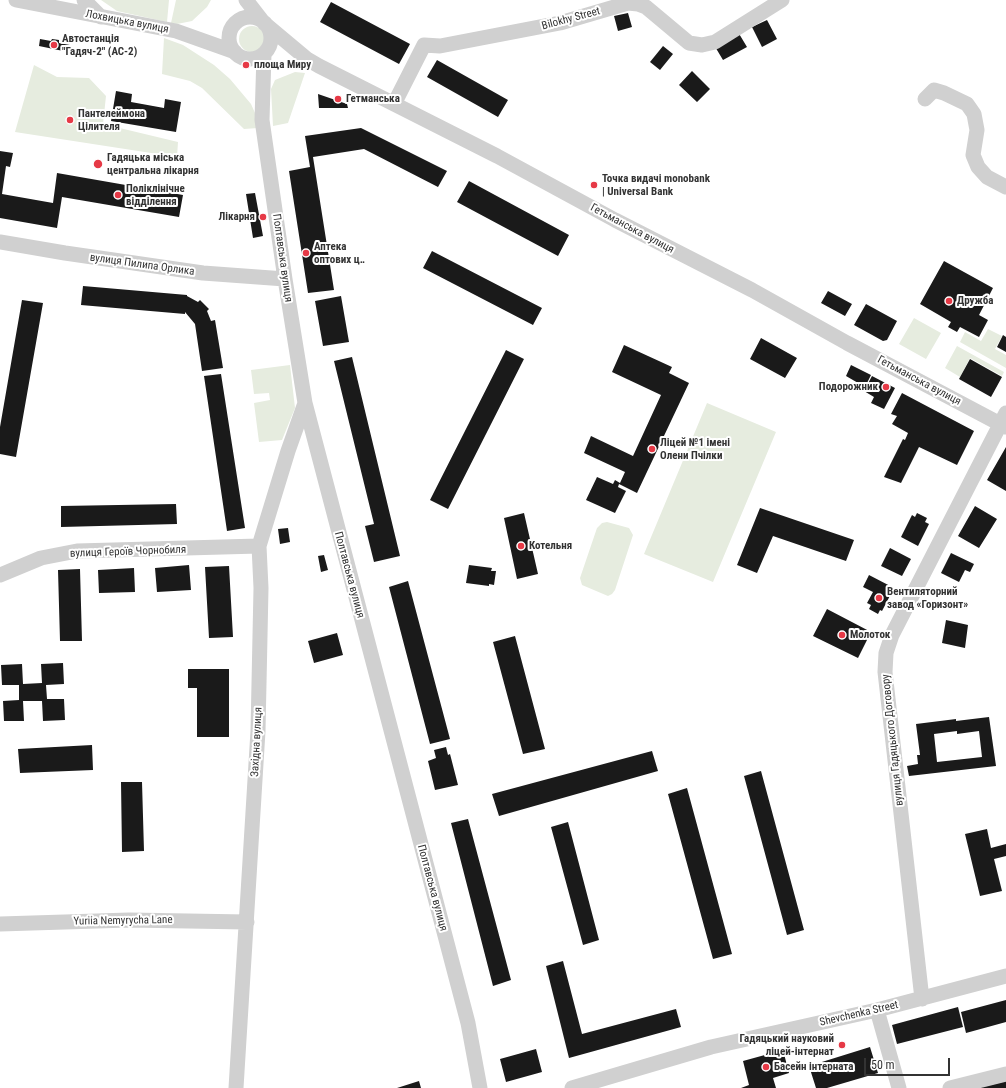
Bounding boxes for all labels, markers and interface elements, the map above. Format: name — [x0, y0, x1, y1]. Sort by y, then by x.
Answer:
street label: Bilokhy Street — [540, 5, 602, 33]
street label: Лохвицька вулиця — [84, 7, 170, 37]
place label: Автостанція "Гадяч-2" (АС-2) — [62, 32, 137, 58]
marker: Автостанція "Гадяч-2" (АС-2) — [49, 40, 59, 50]
place label: площа Миру — [254, 58, 311, 72]
marker: площа Миру — [241, 60, 251, 70]
place label: Гетманська — [346, 92, 400, 106]
marker: Гетманська — [333, 94, 343, 104]
place label: Пантелеймона Цілителя — [78, 107, 145, 133]
marker: Пантелеймона Цілителя — [65, 115, 75, 125]
place label: Гадяцька міська центральна лікарня — [107, 151, 199, 177]
marker: Гадяцька міська центральна лікарня — [92, 158, 104, 170]
place label: Точка видачі monobank | Universal Bank — [602, 172, 710, 198]
marker: Точка видачі monobank | Universal Bank — [589, 180, 599, 190]
place label: Поліклінічне відділення — [126, 182, 185, 208]
marker: Поліклінічне відділення — [113, 190, 123, 200]
street label: Гетьманська вулиця — [588, 201, 676, 257]
place label: Лікарня — [218, 210, 255, 224]
marker: Лікарня — [258, 212, 268, 222]
street label: Полтавська вулиця — [269, 213, 295, 303]
place label: Аптека оптових ц‥ — [314, 240, 365, 266]
marker: Аптека оптових ц‥ — [301, 248, 311, 258]
street label: вулиця Пилипа Орлика — [89, 251, 195, 279]
place label: Дружба — [957, 294, 993, 308]
marker: Дружба — [944, 296, 954, 306]
street label: Гетьманська вулиця — [875, 353, 963, 409]
place label: Подорожник — [819, 380, 878, 394]
marker: Подорожник — [881, 382, 891, 392]
place label: Ліцей №1 імені Олени Пчілки — [660, 436, 730, 462]
marker: Ліцей №1 імені Олени Пчілки — [647, 444, 657, 454]
street label: Полтавська вулиця — [331, 530, 367, 620]
place label: Котельня — [529, 539, 572, 553]
marker: Котельня — [516, 541, 526, 551]
street label: вулиця Героїв Чорнобиля — [70, 543, 186, 561]
place label: Вентиляторний завод «Горизонт» — [887, 585, 968, 611]
marker: Вентиляторний завод «Горизонт» — [874, 593, 884, 603]
place label: Молоток — [850, 628, 890, 642]
marker: Молоток — [837, 630, 847, 640]
street label: вулиця Гадяцького Договору — [880, 673, 906, 807]
street label: Західна вулиця — [249, 707, 265, 777]
street label: Полтавська вулиця — [414, 843, 450, 933]
street label: Yuriia Nemyrycha Lane — [73, 914, 173, 928]
street label: Shevchenka Street — [818, 999, 900, 1029]
place label: Гадяцький науковий ліцей-інтернат — [740, 1032, 834, 1058]
marker: Гадяцький науковий ліцей-інтернат — [837, 1040, 847, 1050]
scale bar — [866, 1050, 952, 1076]
text: 50 m — [871, 1058, 895, 1072]
place label: Басейн інтерната — [774, 1060, 853, 1074]
marker: Басейн інтерната — [761, 1062, 771, 1072]

